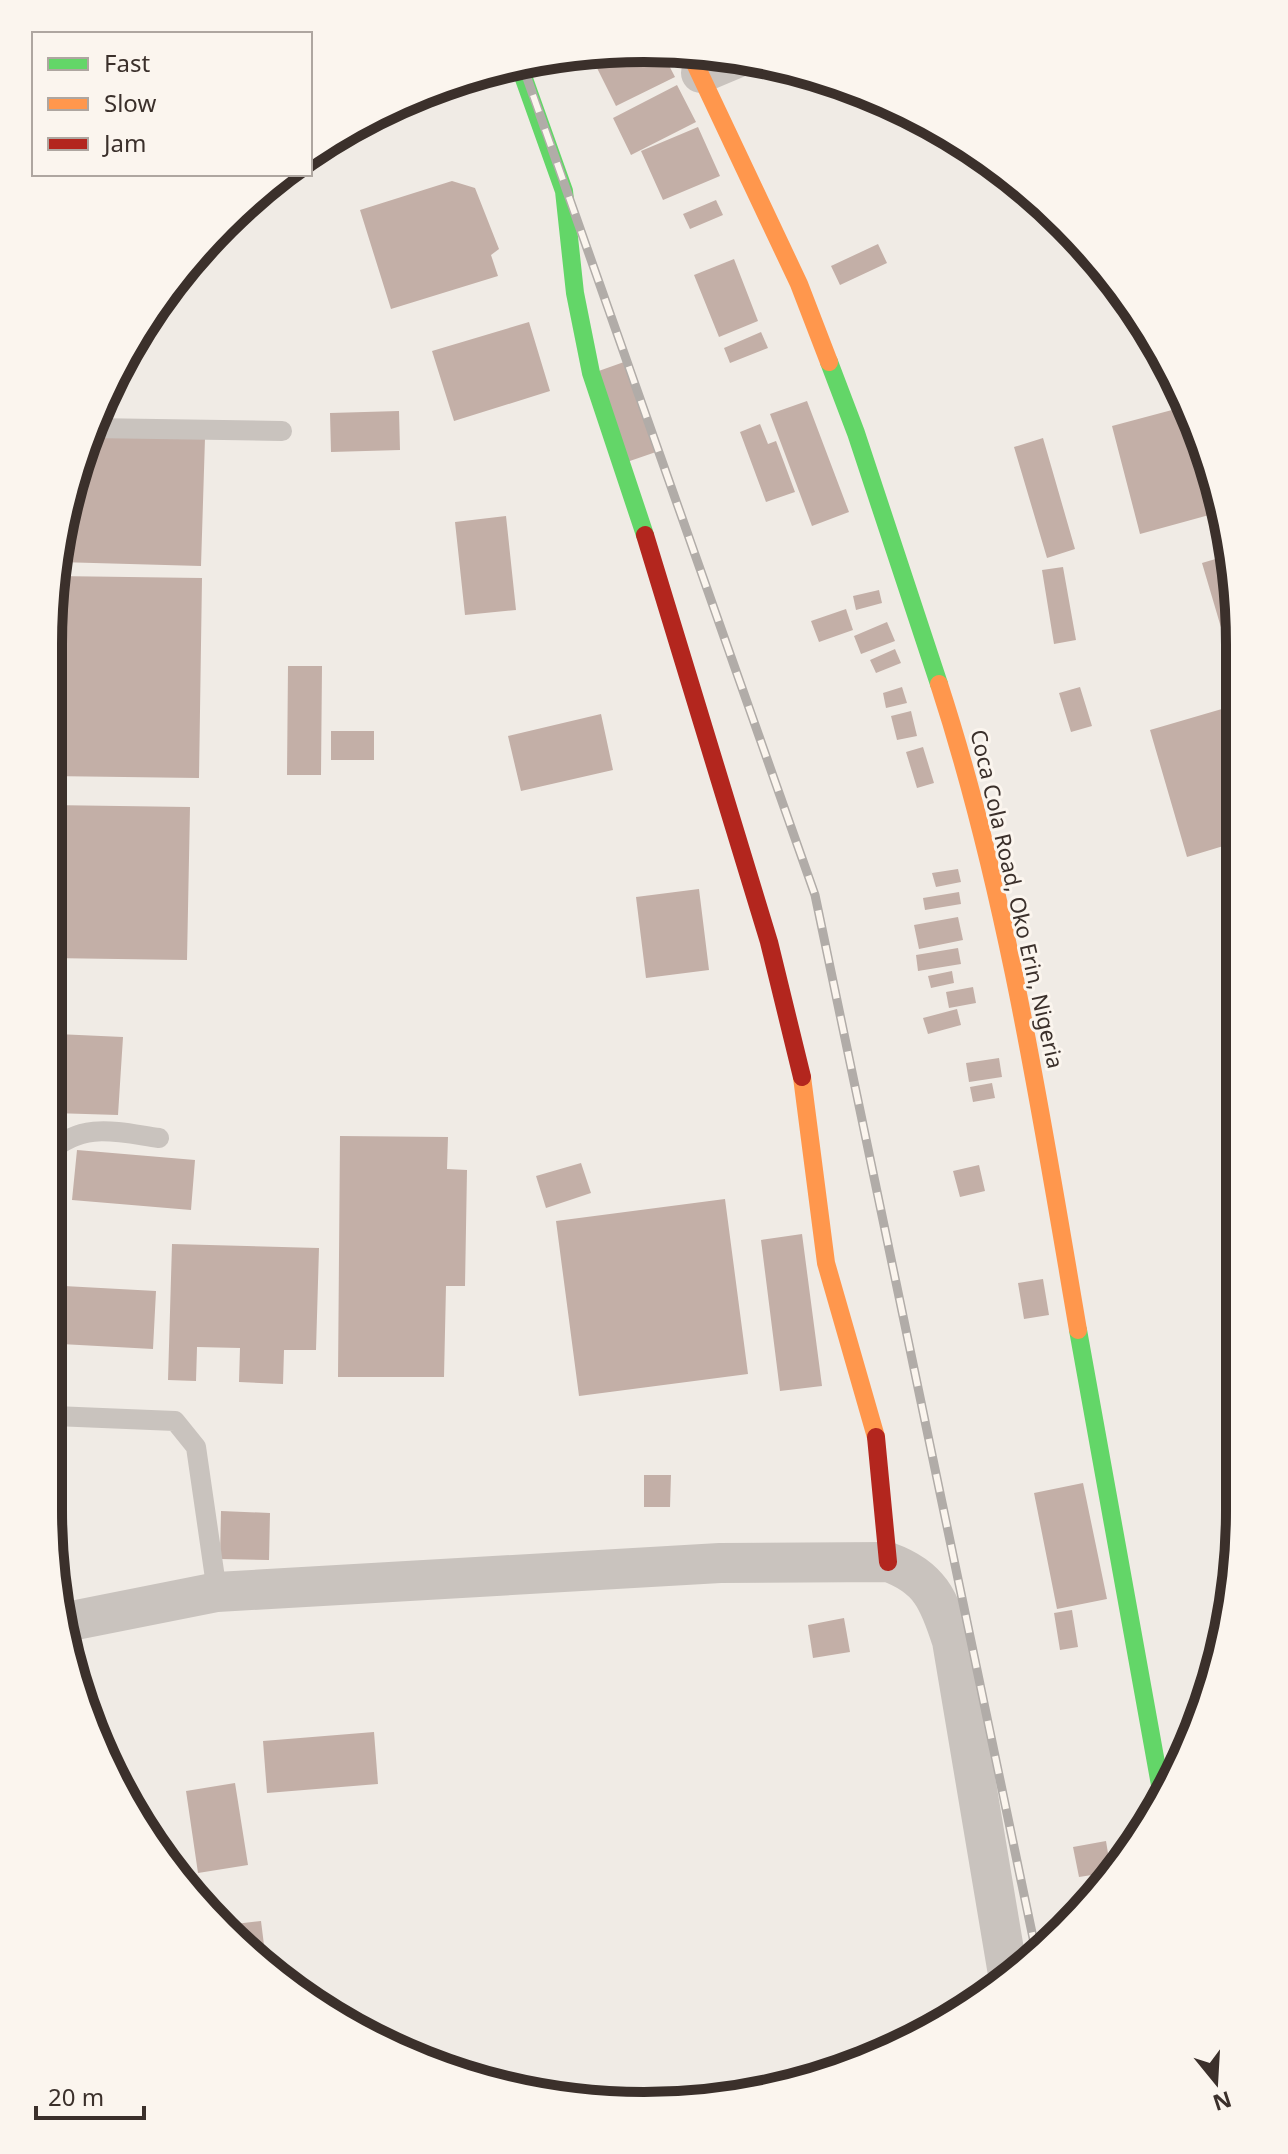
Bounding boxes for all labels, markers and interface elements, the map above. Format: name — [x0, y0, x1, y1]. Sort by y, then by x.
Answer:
legend — [32, 32, 312, 176]
text: Fast — [104, 46, 150, 79]
text: Slow — [104, 86, 156, 119]
text: Jam — [102, 126, 146, 159]
street label: Coca Cola Road, Oko Erin, Nigeria — [964, 726, 1072, 1071]
north arrow — [1176, 2042, 1256, 2122]
scale bar — [36, 2070, 144, 2120]
text: 20 m — [48, 2080, 104, 2113]
text: N — [1209, 2085, 1236, 2119]

